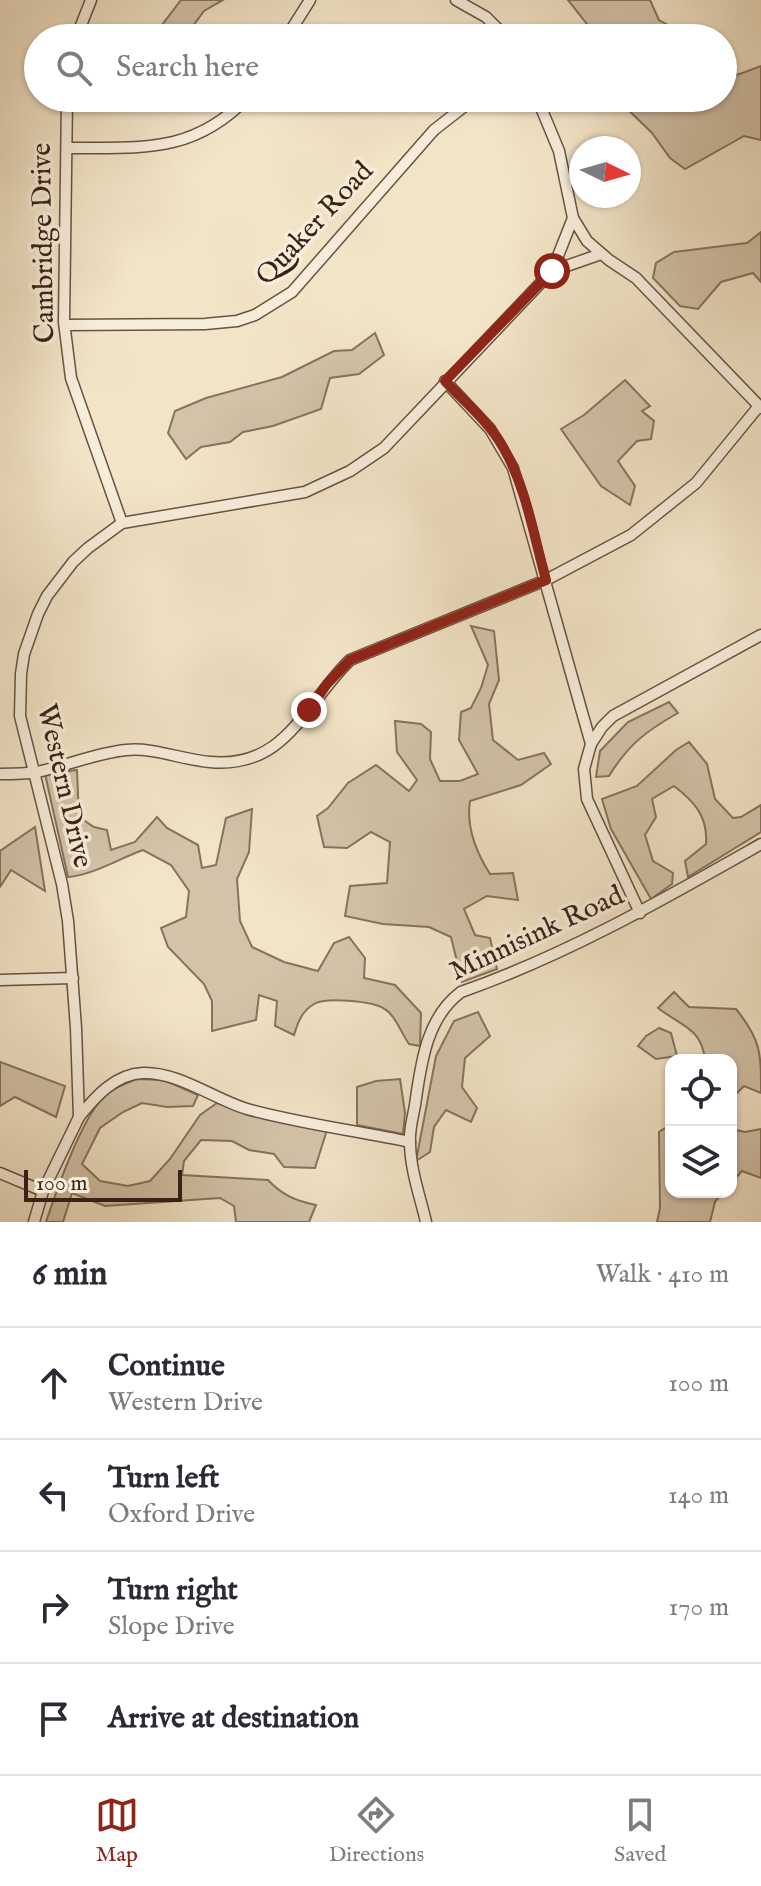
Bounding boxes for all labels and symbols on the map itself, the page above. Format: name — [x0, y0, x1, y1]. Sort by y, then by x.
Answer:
north arrow — [569, 136, 641, 208]
street label: Cambridge Drive — [25, 142, 63, 344]
street label: Quaker Road — [249, 155, 381, 293]
route start — [534, 253, 570, 289]
route end — [291, 692, 327, 728]
street label: Western Drive — [28, 701, 100, 871]
street label: Minnisink Road — [445, 878, 630, 990]
scale bar — [24, 1166, 182, 1202]

